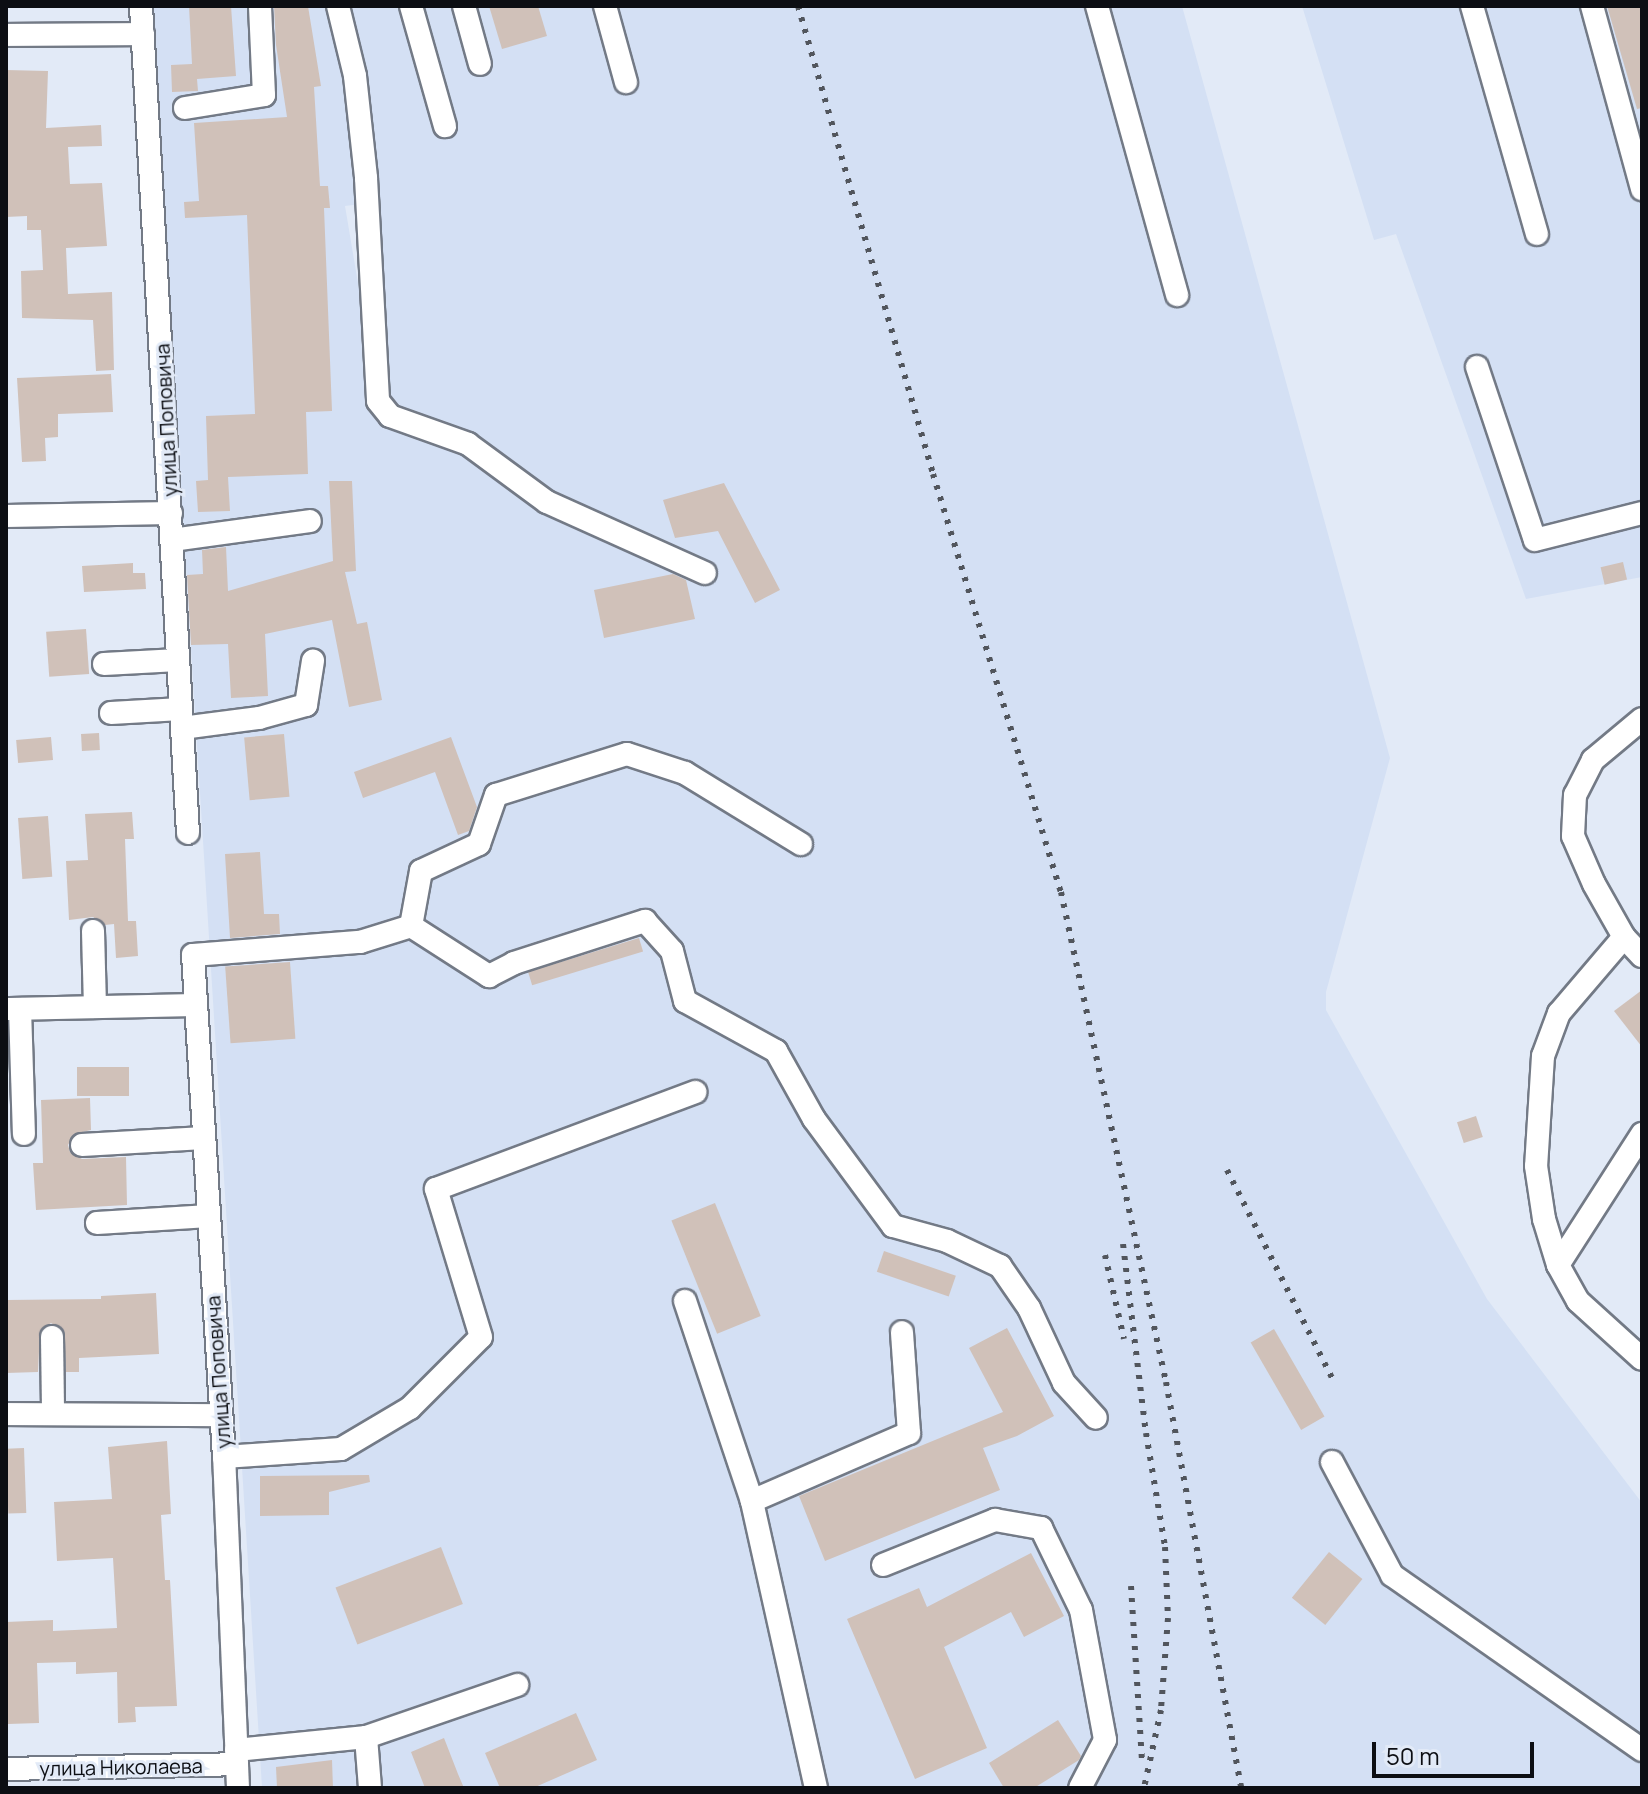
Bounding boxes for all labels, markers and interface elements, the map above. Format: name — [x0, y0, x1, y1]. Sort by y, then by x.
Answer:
street label: улица Поповича — [150, 343, 182, 497]
street label: улица Поповича — [201, 1295, 235, 1449]
scale bar — [1376, 1726, 1538, 1776]
text: 50 m — [1386, 1739, 1440, 1772]
street label: улица Николаева — [39, 1754, 203, 1780]

